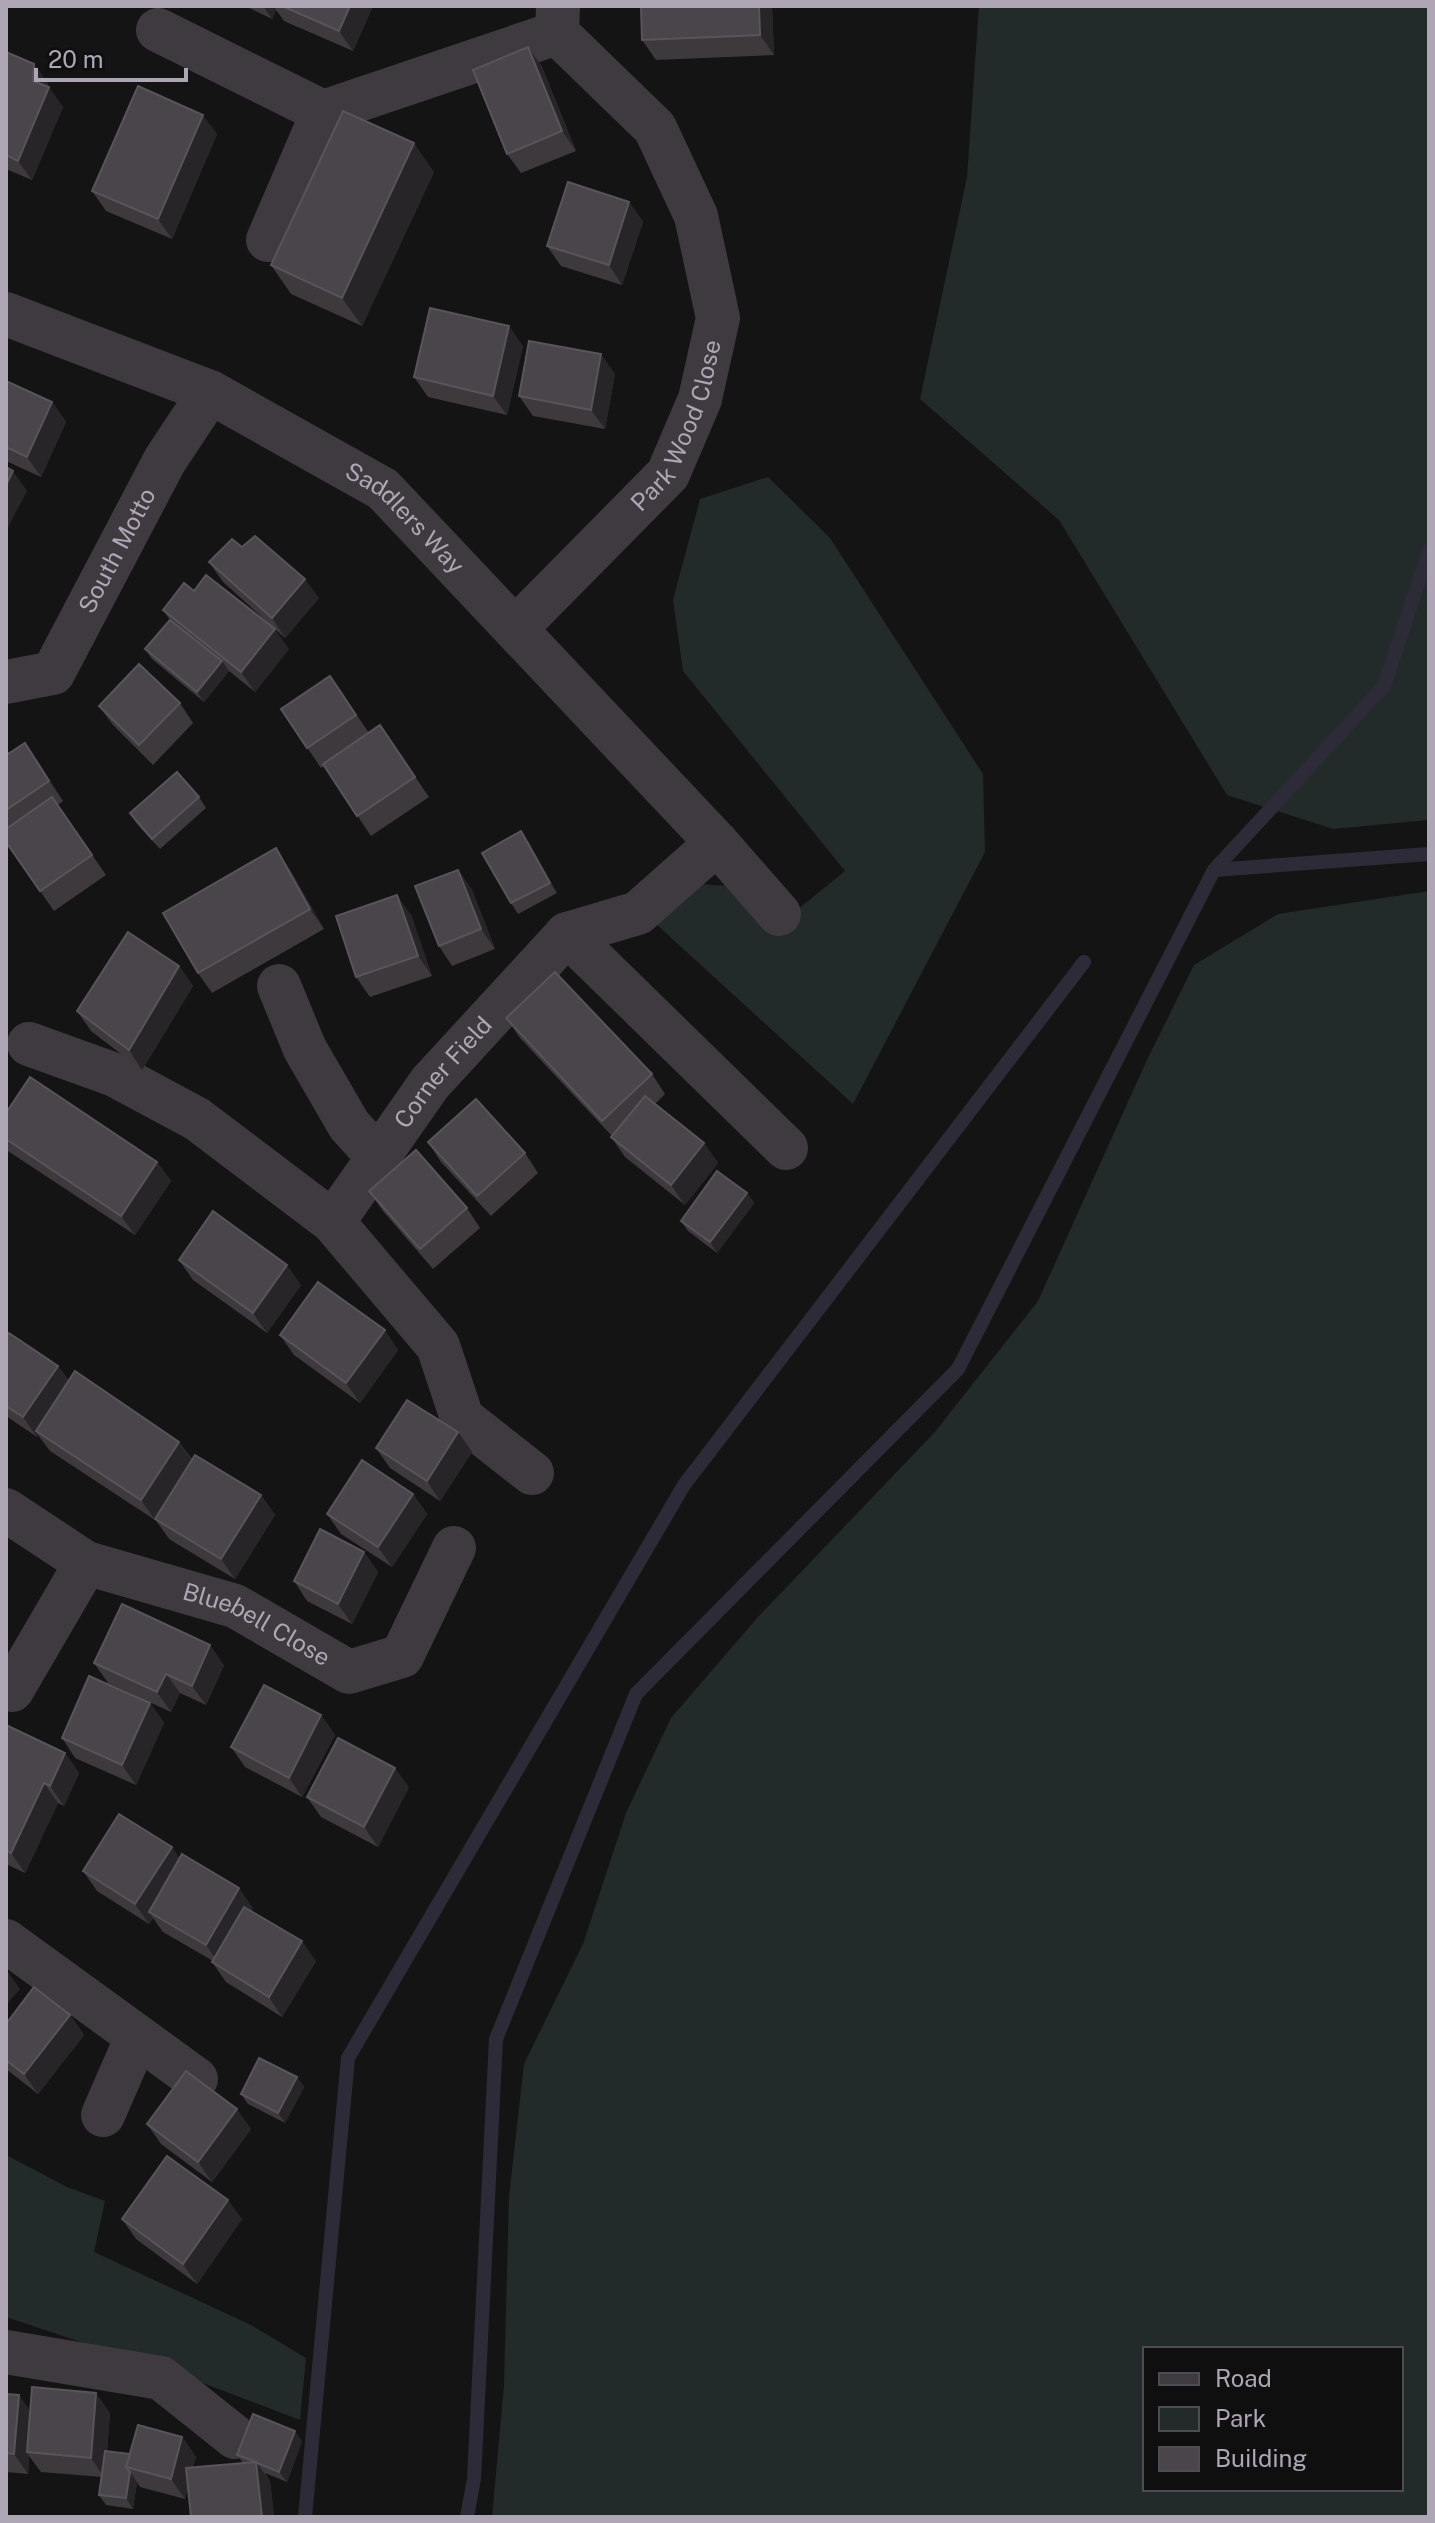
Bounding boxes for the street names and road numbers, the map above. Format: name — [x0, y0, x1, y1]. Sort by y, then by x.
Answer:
street label: Park Wood Close — [625, 337, 726, 516]
street label: Saddlers Way — [341, 456, 471, 579]
street label: South Motto — [72, 483, 161, 618]
street label: Corner Field — [388, 1010, 497, 1133]
street label: Bluebell Close — [180, 1577, 336, 1671]

